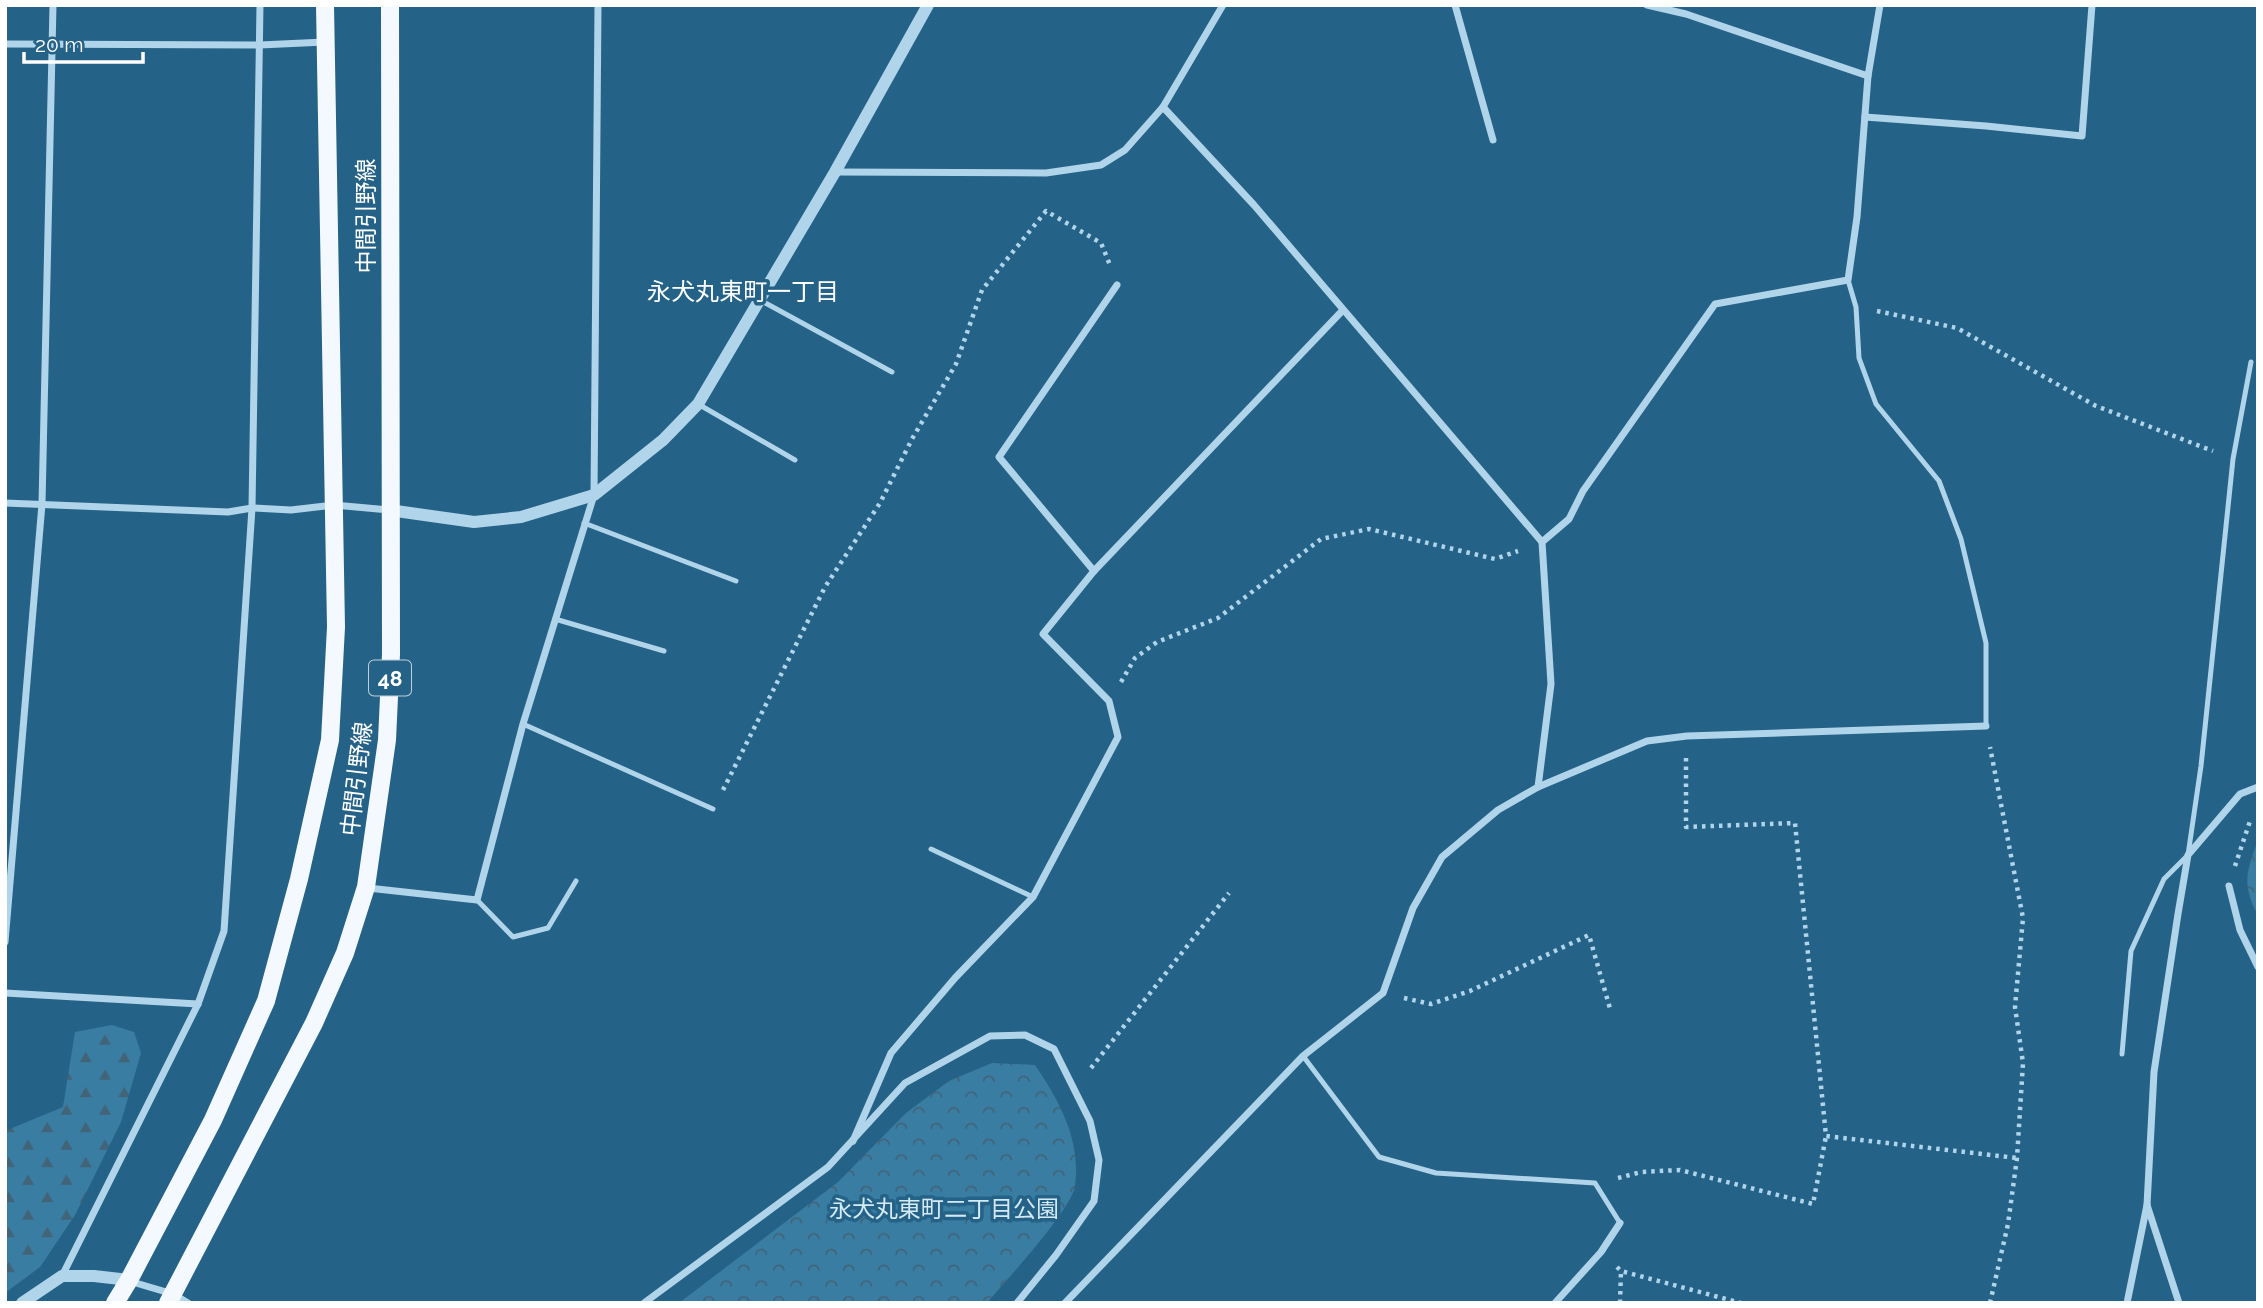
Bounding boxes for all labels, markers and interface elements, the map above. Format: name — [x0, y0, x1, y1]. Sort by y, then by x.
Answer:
scale bar — [24, 21, 144, 65]
text: 20 m — [35, 32, 83, 57]
street label: 中間引野線 — [352, 159, 379, 274]
district label: 永犬丸東町一丁目 — [647, 277, 839, 306]
road number: 48 — [369, 660, 411, 696]
street label: 中間引野線 — [336, 720, 376, 838]
park label: 永犬丸東町二丁目公園 — [829, 1195, 1059, 1222]

